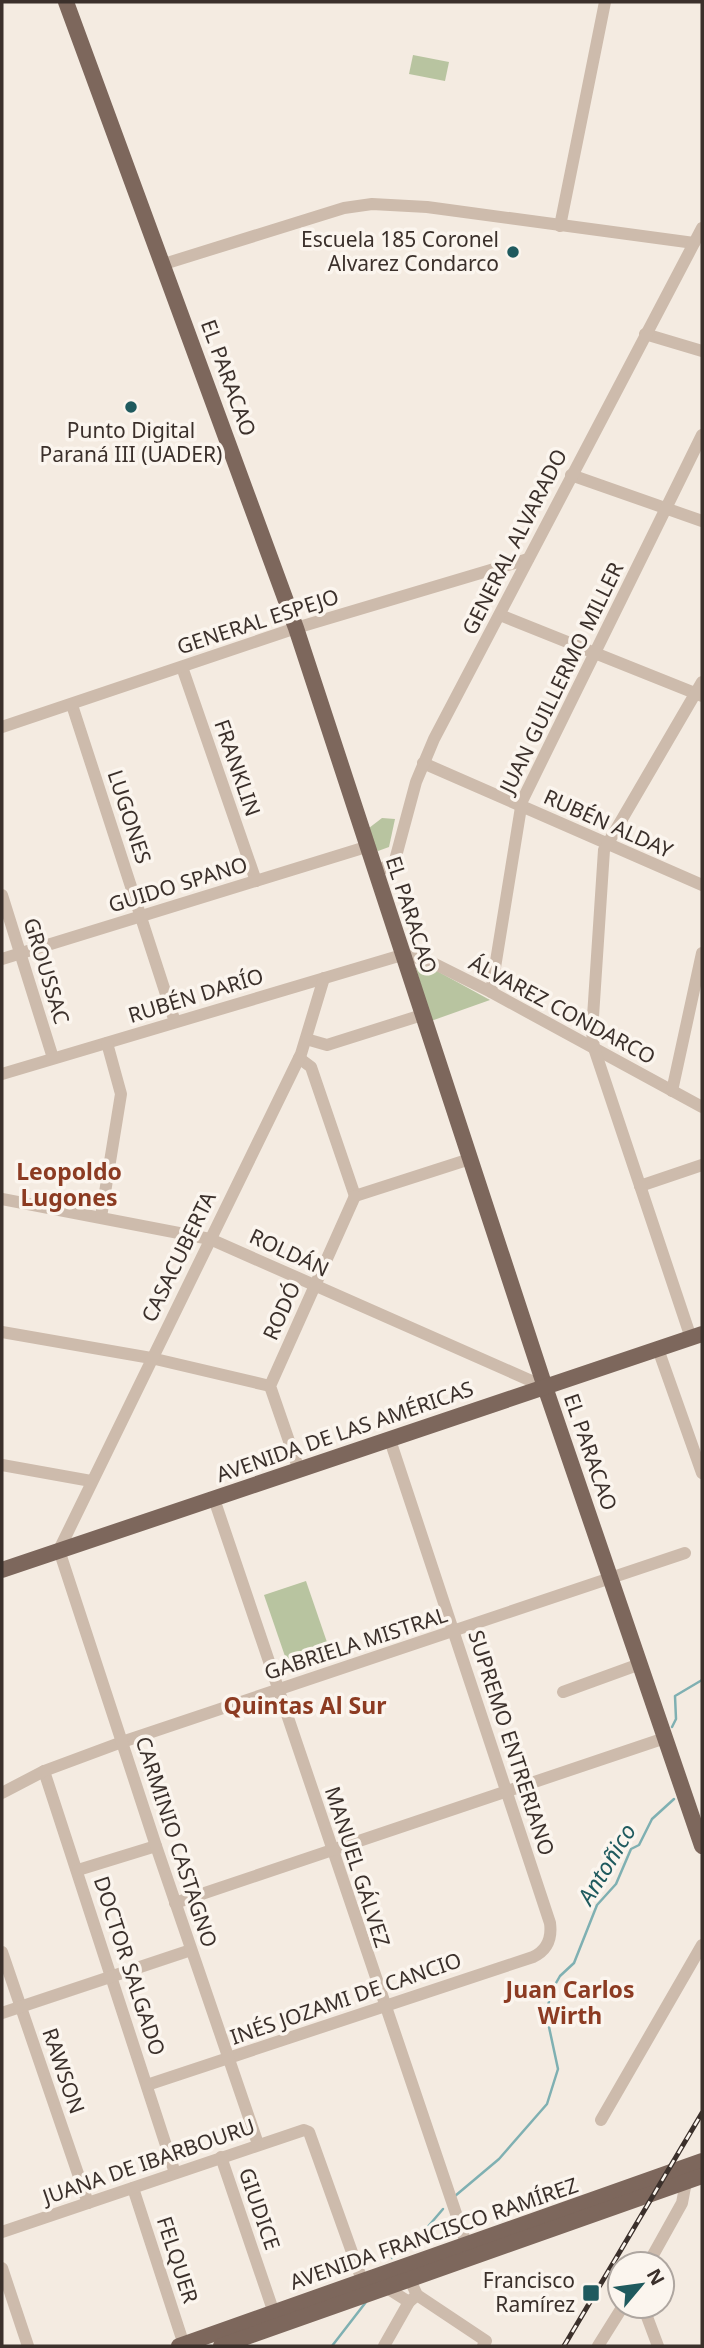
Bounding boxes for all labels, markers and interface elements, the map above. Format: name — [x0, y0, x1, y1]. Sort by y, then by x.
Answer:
place label: Escuela 185 Coronel Alvarez Condarco — [301, 225, 499, 277]
marker: Escuela 185 Coronel Alvarez Condarco — [505, 244, 521, 260]
street label: EL PARACAO — [195, 316, 263, 440]
marker: Punto Digital Paraná III (UADER) — [123, 399, 139, 415]
place label: Punto Digital Paraná III (UADER) — [40, 416, 222, 468]
street label: GENERAL ALVARADO — [455, 444, 573, 639]
street label: JUAN GUILLERMO MILLER — [492, 557, 629, 800]
street label: GENERAL ESPEJO — [173, 582, 342, 660]
street label: FRANKLIN — [208, 716, 268, 820]
street label: LUGONES — [102, 766, 158, 867]
street label: RUBÉN ALDAY — [539, 782, 677, 864]
street label: GUIDO SPANO — [105, 850, 251, 918]
street label: EL PARACAO — [380, 852, 444, 977]
street label: GROUSSAC — [18, 914, 76, 1027]
street label: ÁLVAREZ CONDARCO — [464, 948, 661, 1070]
street label: RUBÉN DARÍO — [125, 961, 267, 1029]
district label: Leopoldo Lugones — [16, 1155, 122, 1213]
street label: CASACUBERTA — [134, 1186, 222, 1326]
street label: ROLDÁN — [245, 1221, 334, 1283]
street label: RODÓ — [256, 1277, 306, 1344]
street label: AVENIDA DE LAS AMÉRICAS — [212, 1374, 477, 1488]
street label: EL PARACAO — [558, 1389, 624, 1514]
street label: GABRIELA MISTRAL — [261, 1600, 451, 1686]
street label: SUPREMO ENTRERIANO — [462, 1626, 562, 1859]
district label: Quintas Al Sur — [224, 1689, 386, 1721]
street label: CARMINIO CASTAGNO — [130, 1733, 224, 1951]
street label: MANUEL GÁLVEZ — [319, 1783, 397, 1951]
water label: Antoñico — [568, 1817, 643, 1912]
street label: DOCTOR SALGADO — [88, 1872, 172, 2059]
street label: INÉS JOZAMI DE CANCIO — [226, 1945, 465, 2051]
district label: Juan Carlos Wirth — [504, 1973, 634, 2031]
street label: RAWSON — [36, 2024, 92, 2117]
street label: JUANA DE IBARBOURU — [37, 2112, 259, 2211]
street label: GIUDICE — [233, 2164, 287, 2253]
street label: AVENIDA FRANCISCO RAMÍREZ — [286, 2170, 582, 2296]
street label: FELQUER — [151, 2213, 205, 2307]
north arrow — [606, 2250, 676, 2320]
text: N — [641, 2264, 671, 2290]
place label: Francisco Ramírez — [483, 2266, 575, 2318]
marker: Francisco Ramírez — [581, 2283, 601, 2303]

